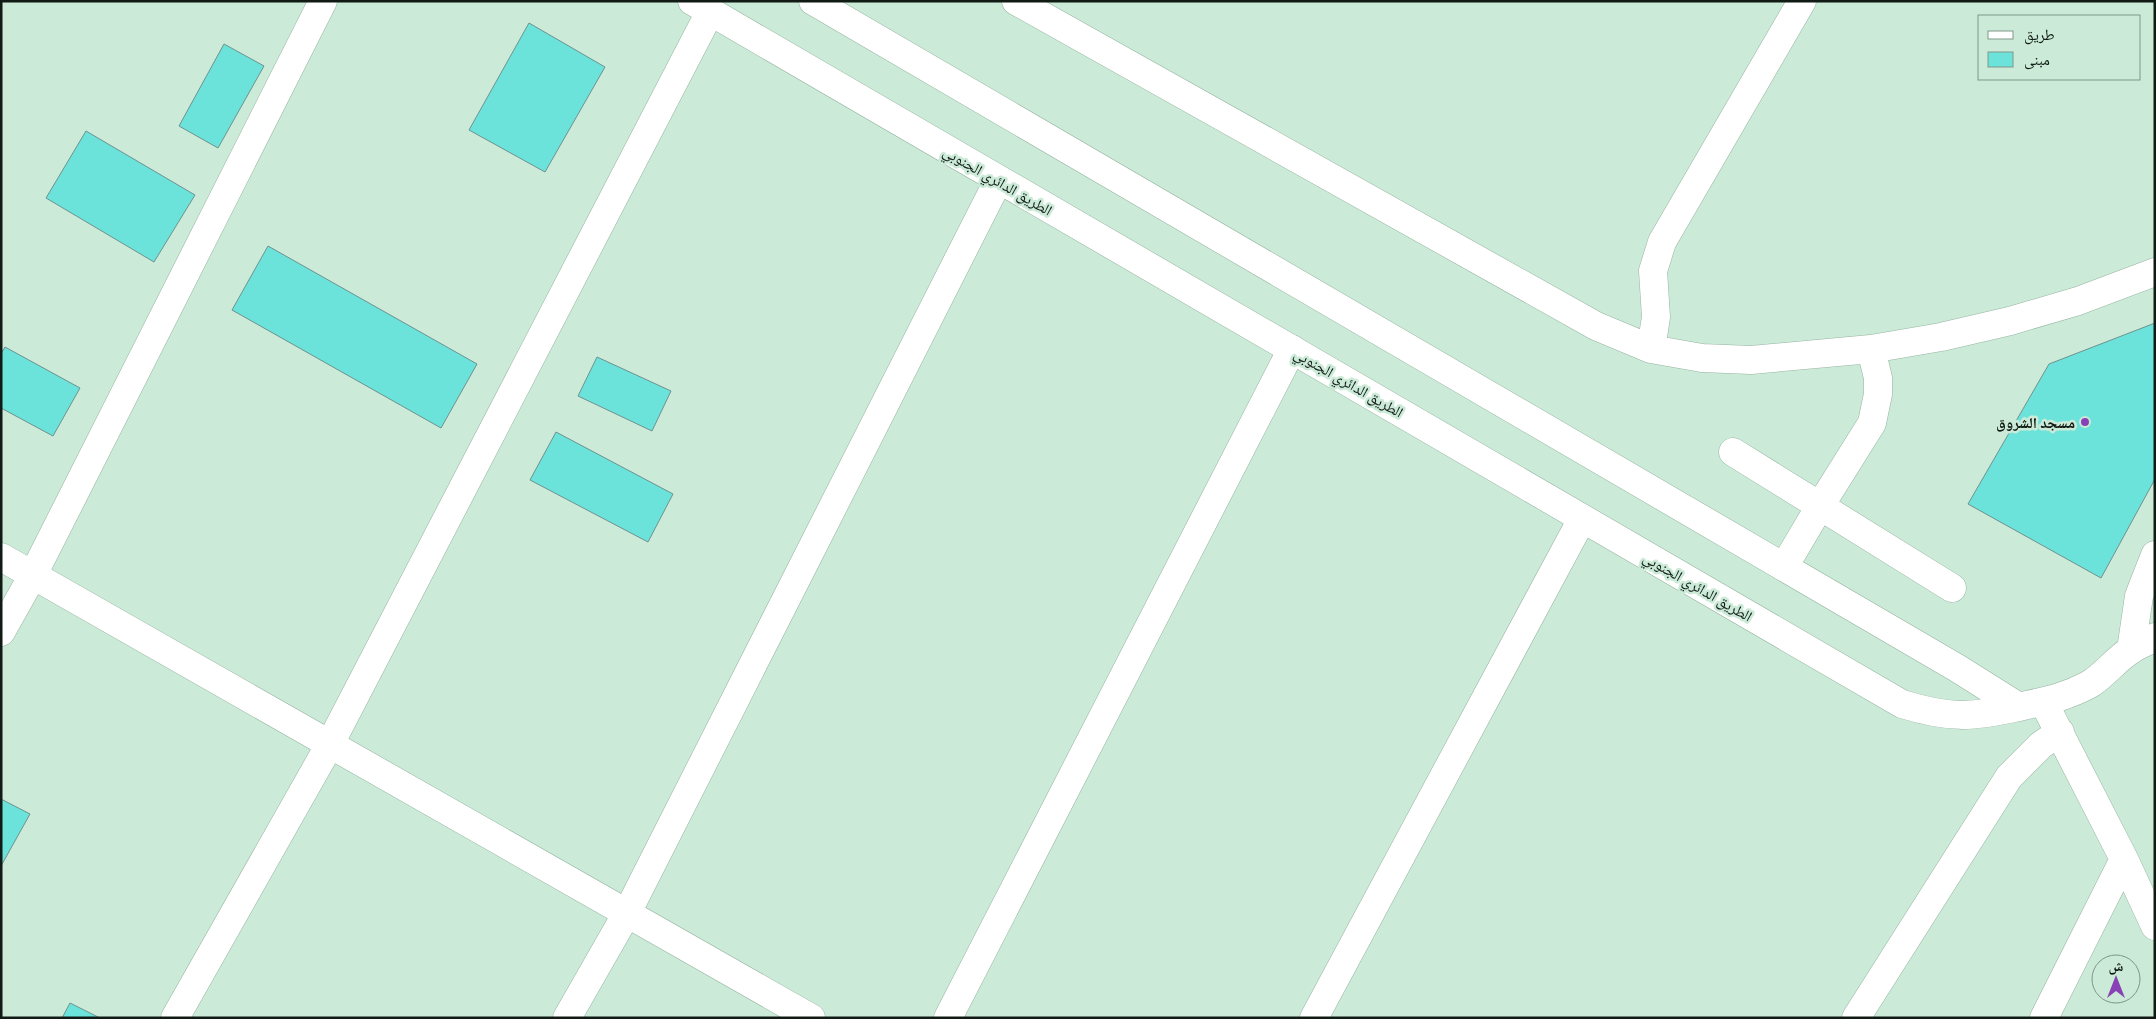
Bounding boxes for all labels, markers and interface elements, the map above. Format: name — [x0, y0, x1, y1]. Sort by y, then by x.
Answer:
legend — [1978, 15, 2141, 80]
text: طريق — [2024, 25, 2055, 45]
text: مبنى — [2024, 50, 2050, 70]
street label: الطريق الدائري الجنوبي — [938, 141, 1056, 222]
street label: الطريق الدائري الجنوبي — [1289, 343, 1407, 424]
place label: مسجد الشروق — [1996, 413, 2075, 432]
marker: مسجد الشروق — [2079, 416, 2091, 428]
street label: الطريق الدائري الجنوبي — [1638, 547, 1756, 628]
north arrow — [2091, 954, 2141, 1004]
text: ش — [2109, 957, 2124, 975]

